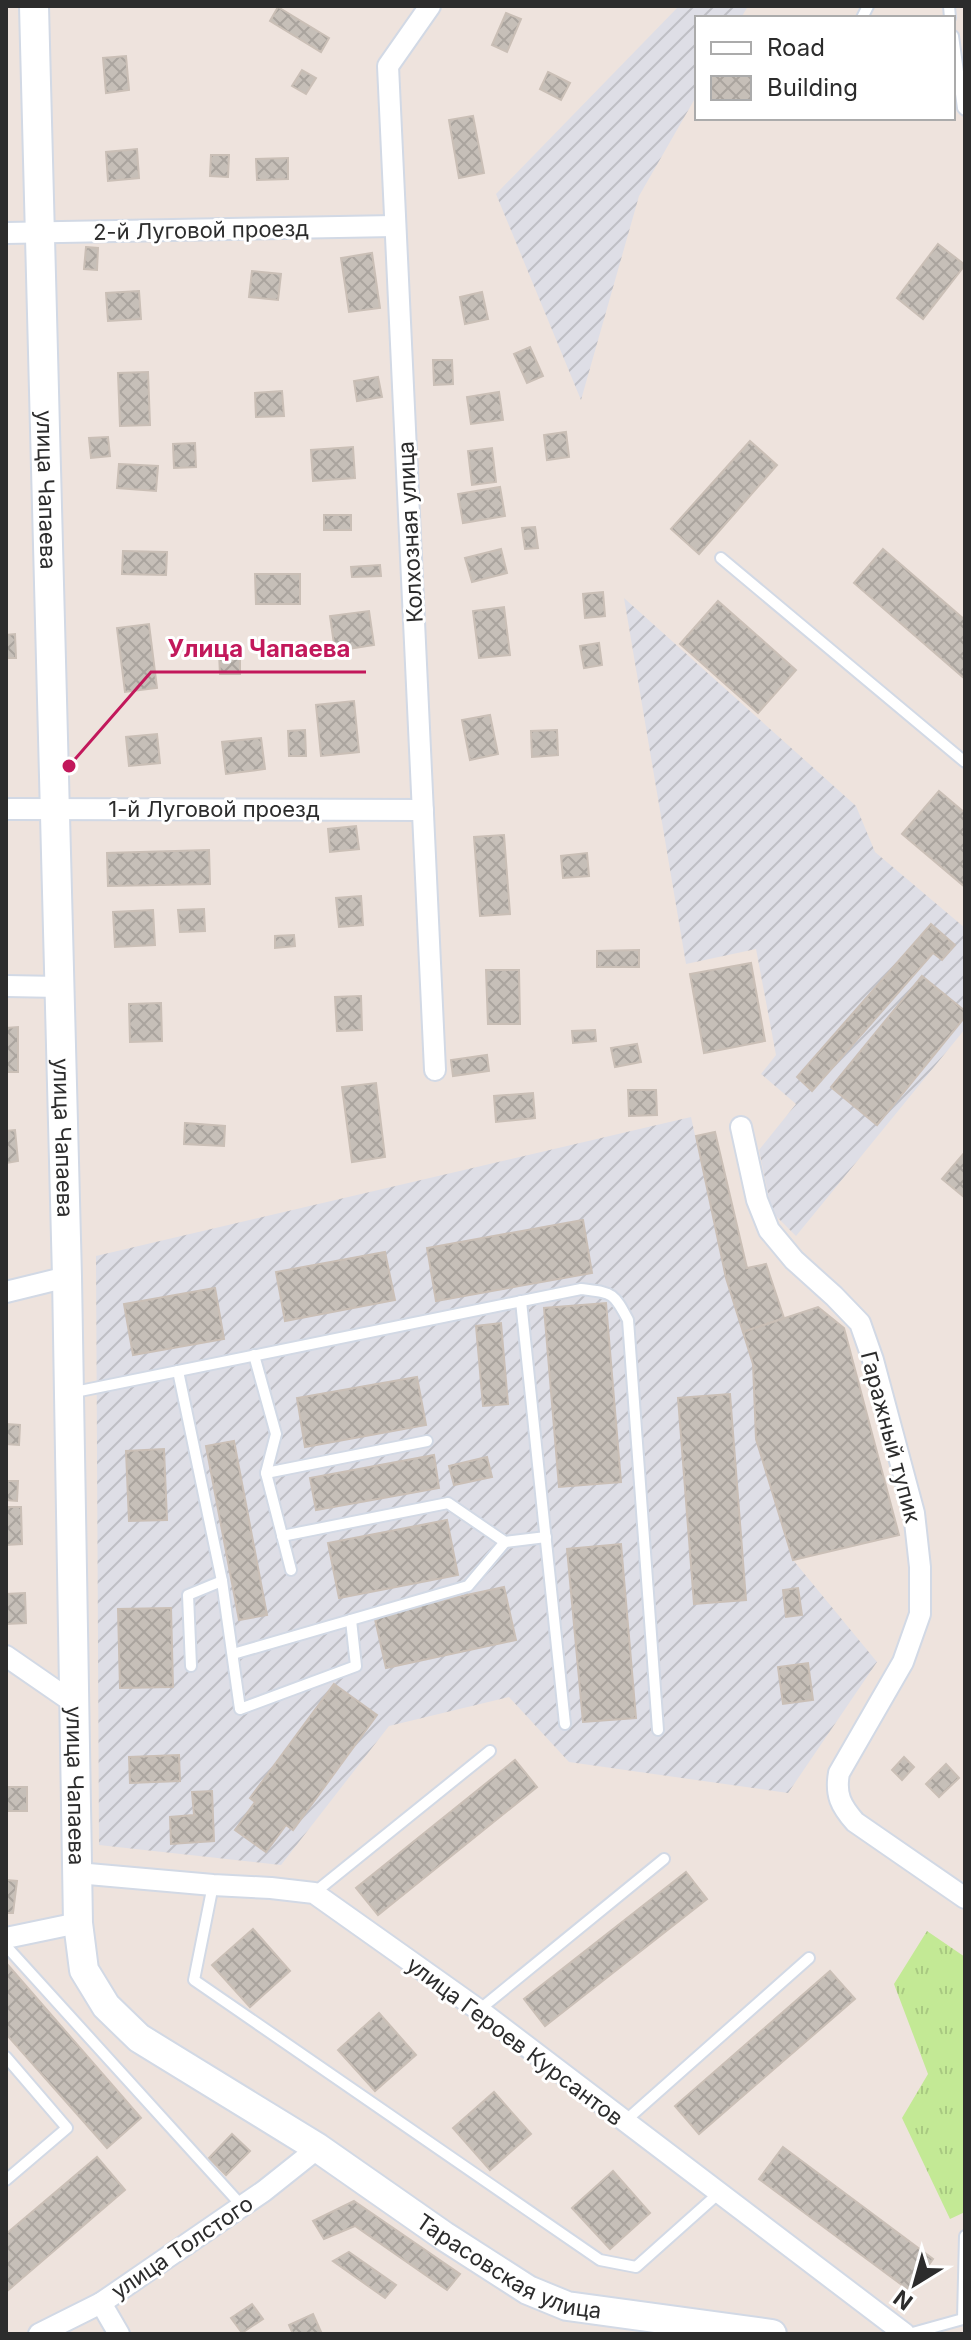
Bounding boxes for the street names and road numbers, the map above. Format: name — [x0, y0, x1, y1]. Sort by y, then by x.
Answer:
street label: 2-й Луговой проезд — [93, 215, 309, 245]
street label: улица Чапаева — [31, 410, 62, 570]
street label: Колхозная улица — [392, 441, 428, 623]
street label: 1-й Луговой проезд — [108, 796, 320, 822]
street label: улица Чапаева — [48, 1058, 78, 1218]
street label: Гаражный тупик — [856, 1348, 926, 1526]
street label: улица Чапаева — [61, 1706, 90, 1865]
street label: улица Героев Курсантов — [402, 1951, 628, 2131]
street label: улица Толстого — [106, 2190, 258, 2304]
street label: Тарасовская улица — [412, 2208, 603, 2324]

